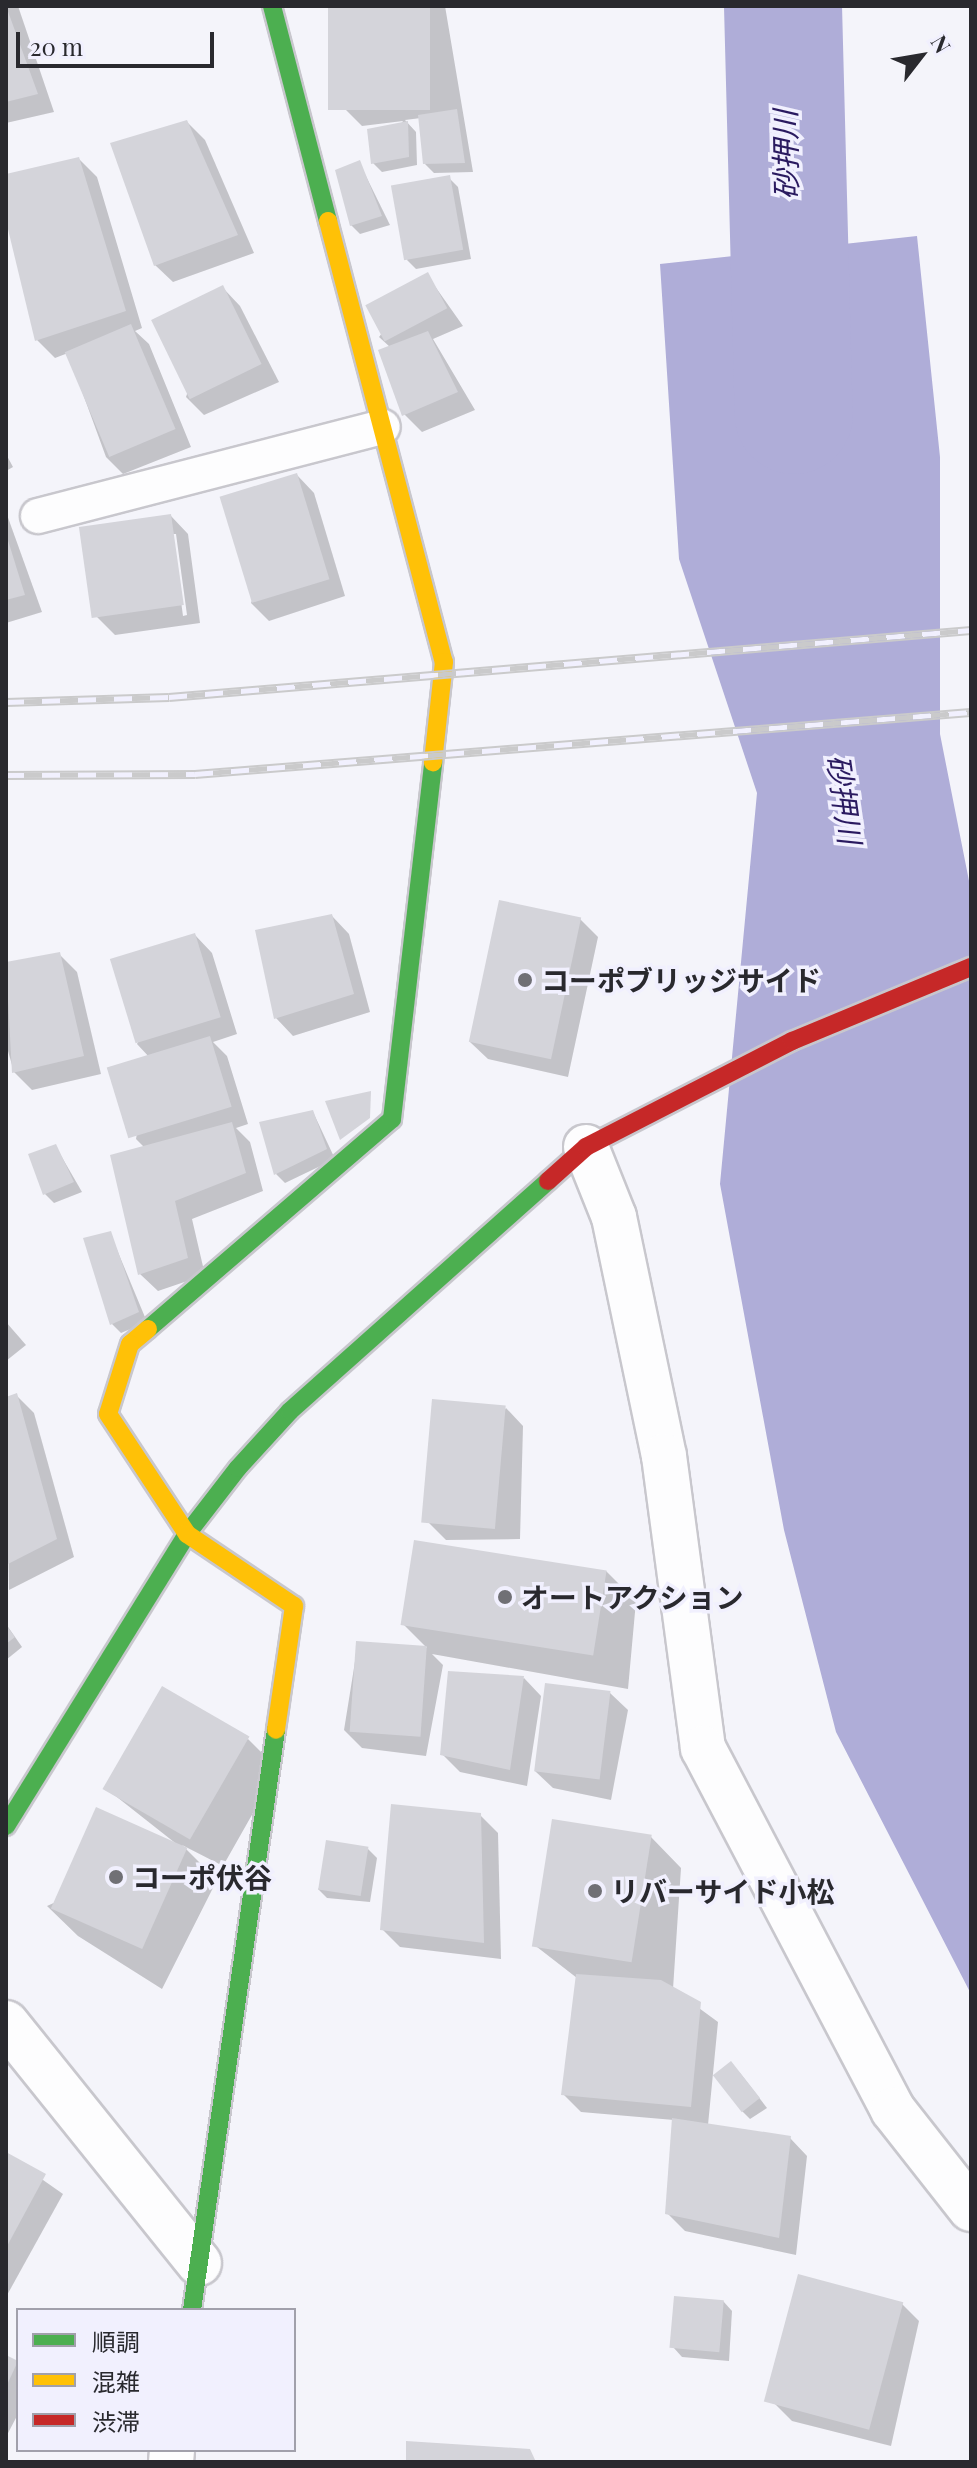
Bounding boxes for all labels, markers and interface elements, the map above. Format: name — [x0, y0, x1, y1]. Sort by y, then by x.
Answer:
scale bar — [20, 16, 218, 66]
north arrow — [881, 16, 961, 96]
text: N — [925, 29, 959, 58]
text: 20 m — [30, 30, 83, 62]
water label: 砂押川 — [766, 110, 804, 200]
water label: 砂押川 — [821, 752, 869, 846]
place label: コーポブリッジサイド — [541, 963, 821, 997]
marker: コーポブリッジサイド — [516, 971, 534, 989]
place label: オートアクション — [521, 1580, 745, 1614]
marker: オートアクション — [496, 1588, 514, 1606]
place label: コーポ伏谷 — [132, 1860, 272, 1894]
marker: コーポ伏谷 — [107, 1868, 125, 1886]
place label: リバーサイド小松 — [611, 1874, 835, 1908]
marker: リバーサイド小松 — [586, 1882, 604, 1900]
legend — [16, 2308, 296, 2452]
text: 順調 — [92, 2325, 140, 2357]
text: 混雑 — [92, 2365, 140, 2397]
text: 渋滞 — [92, 2405, 140, 2437]

